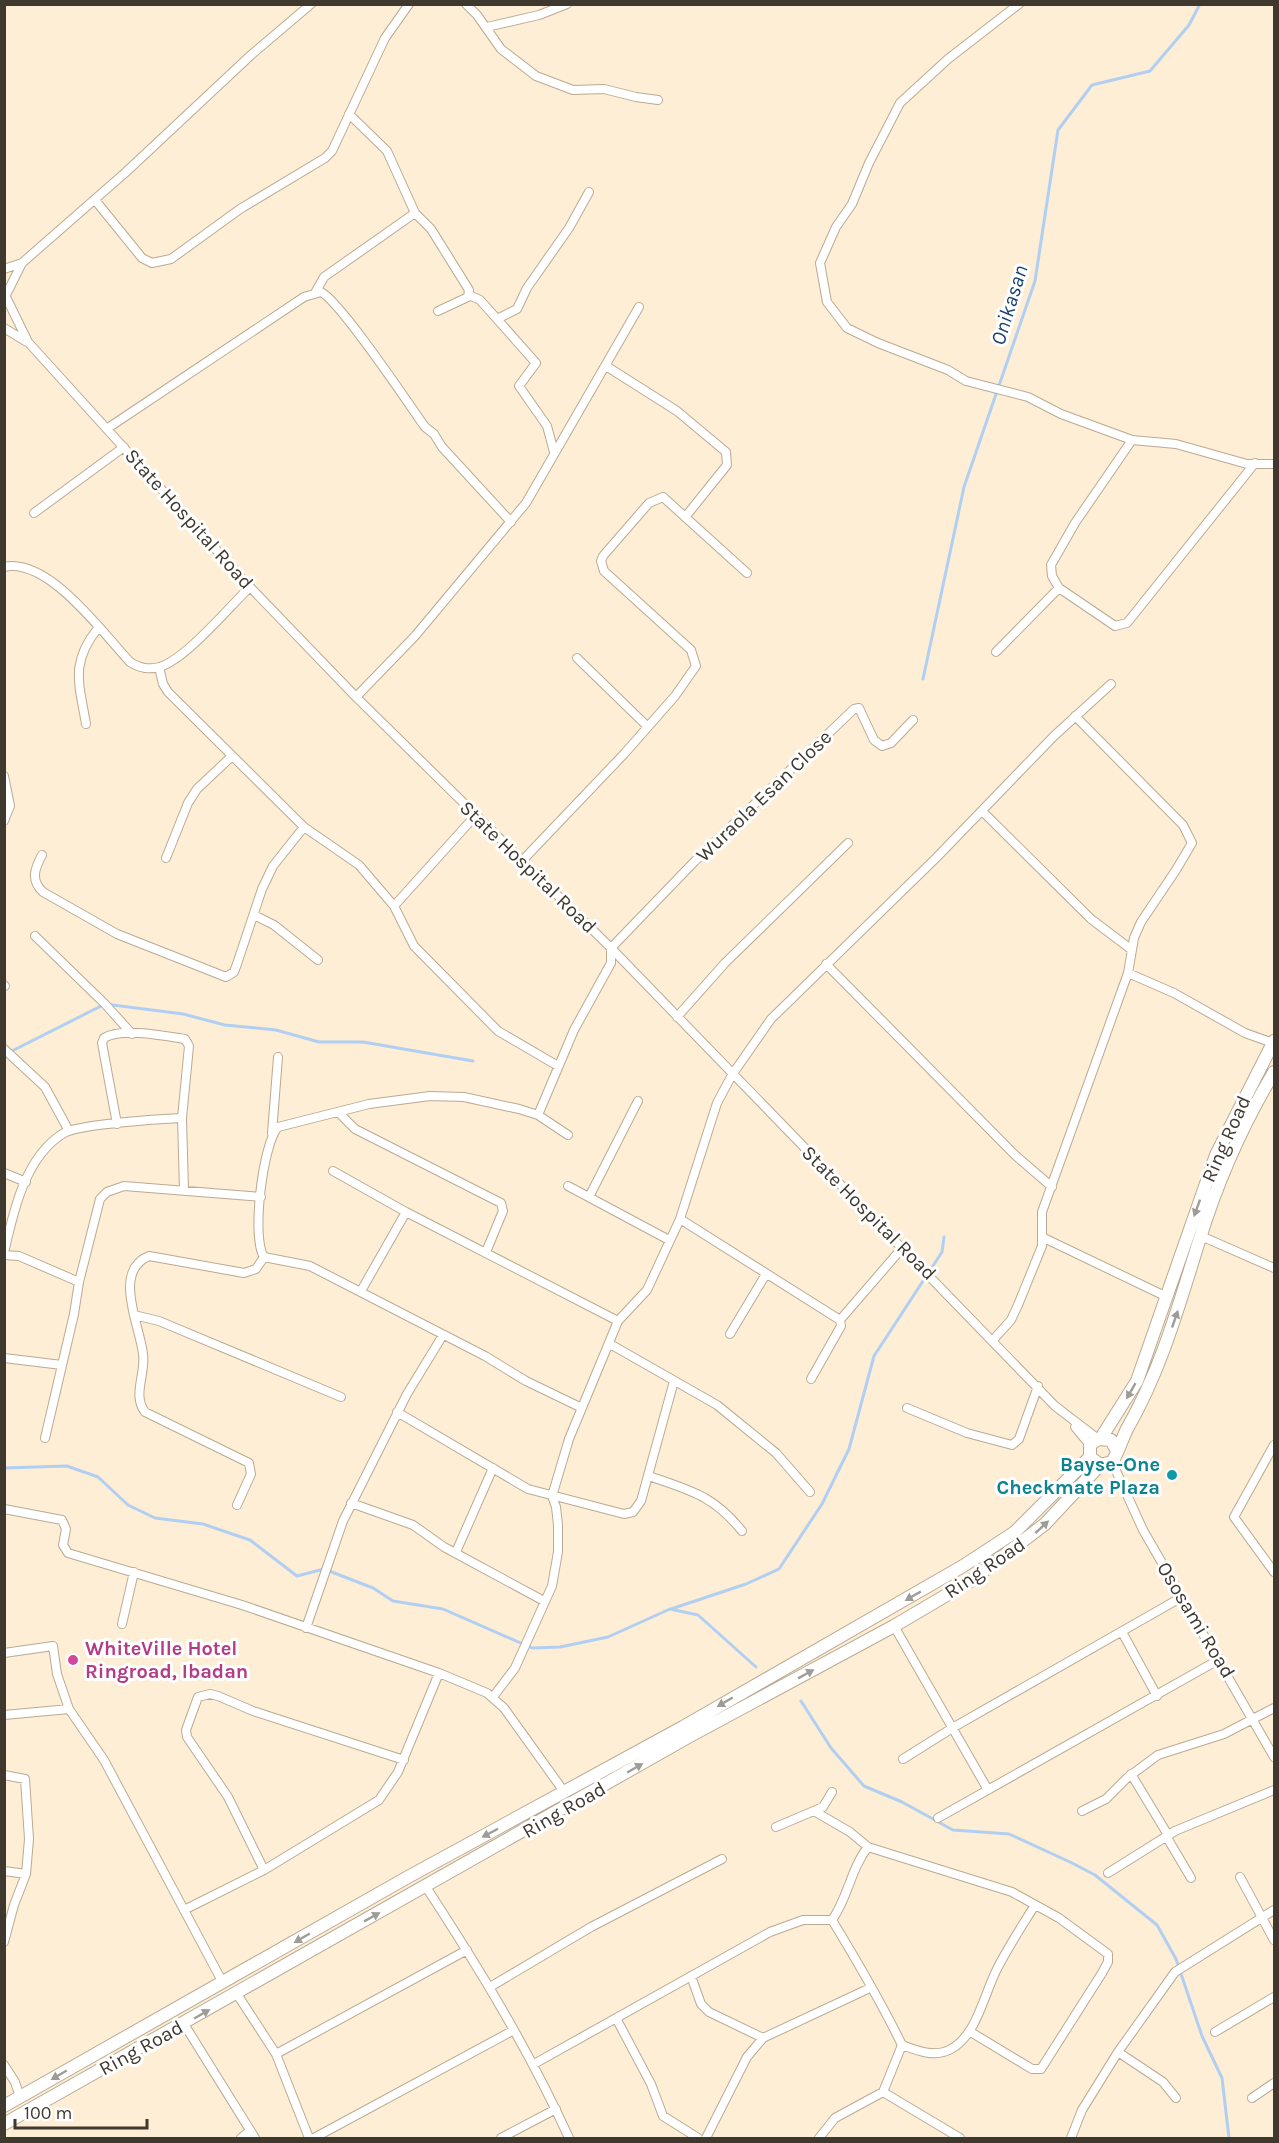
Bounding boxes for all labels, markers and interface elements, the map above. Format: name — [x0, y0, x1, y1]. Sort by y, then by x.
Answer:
water label: Onikasan — [985, 262, 1033, 348]
street label: State Hospital Road — [120, 444, 258, 594]
street label: Wuraola Esan Close — [692, 726, 836, 866]
street label: State Hospital Road — [455, 796, 601, 938]
street label: Ring Road — [1197, 1092, 1255, 1186]
street label: State Hospital Road — [797, 1141, 941, 1285]
one-way arrow — [1191, 1199, 1201, 1217]
one-way arrow — [1171, 1310, 1181, 1328]
one-way arrow — [1126, 1383, 1136, 1400]
place label: Bayse-One Checkmate Plaza — [997, 1453, 1160, 1499]
marker: Bayse-One Checkmate Plaza — [1165, 1468, 1179, 1482]
one-way arrow — [1034, 1521, 1049, 1534]
street label: Ring Road — [940, 1533, 1030, 1603]
street label: Ososami Road — [1152, 1558, 1240, 1682]
one-way arrow — [904, 1591, 921, 1601]
place label: WhiteVille Hotel Ringroad, Ibadan — [85, 1637, 248, 1683]
marker: WhiteVille Hotel Ringroad, Ibadan — [66, 1653, 80, 1667]
one-way arrow — [797, 1669, 814, 1679]
one-way arrow — [717, 1697, 733, 1708]
one-way arrow — [627, 1763, 643, 1774]
street label: Ring Road — [518, 1777, 610, 1843]
one-way arrow — [482, 1828, 499, 1838]
one-way arrow — [364, 1912, 380, 1923]
one-way arrow — [293, 1933, 310, 1943]
one-way arrow — [194, 2009, 211, 2019]
street label: Ring Road — [95, 2016, 187, 2080]
one-way arrow — [51, 2070, 67, 2081]
scale bar — [15, 2092, 147, 2130]
text: 100 m — [24, 2102, 72, 2124]

